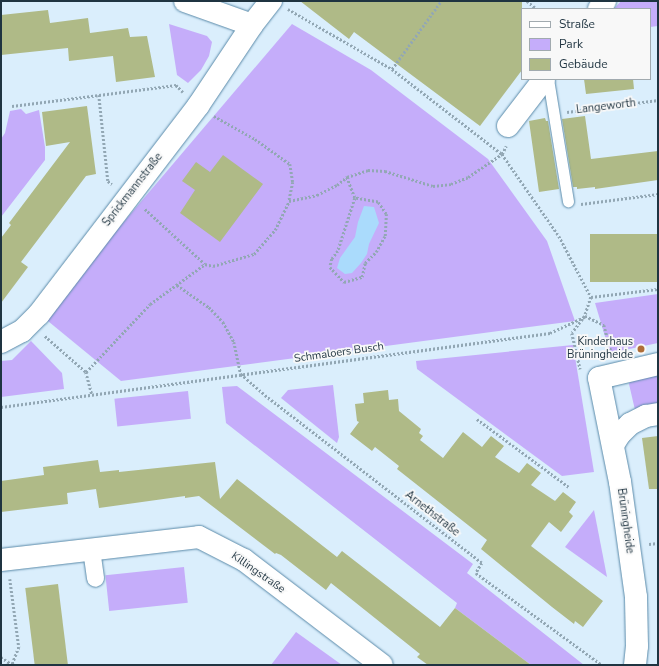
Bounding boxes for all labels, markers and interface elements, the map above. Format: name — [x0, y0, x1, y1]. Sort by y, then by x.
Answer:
legend — [521, 8, 651, 80]
text: Straße — [559, 16, 595, 32]
text: Park — [559, 36, 583, 52]
text: Gebäude — [559, 56, 608, 72]
street label: Langeworth — [575, 97, 637, 117]
street label: Sprickmannstraße — [100, 151, 166, 229]
place label: Kinderhaus Brüningheide — [567, 336, 633, 362]
street label: Schmaloers Busch — [293, 340, 385, 366]
marker: Kinderhaus Brüningheide — [636, 344, 646, 354]
street label: Brüningheide — [614, 487, 636, 555]
street label: Arnethstraße — [402, 489, 462, 539]
street label: Killingstraße — [229, 550, 287, 596]

